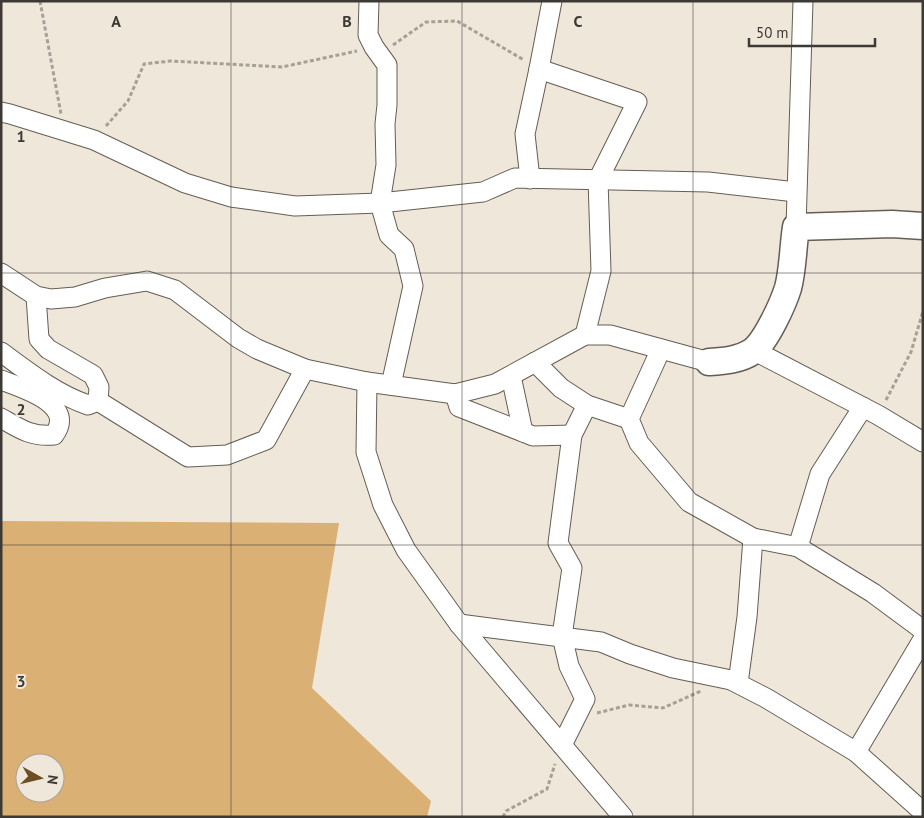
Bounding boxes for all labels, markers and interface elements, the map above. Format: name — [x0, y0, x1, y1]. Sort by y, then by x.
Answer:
text: A — [111, 11, 121, 31]
text: B — [342, 11, 352, 31]
text: C — [574, 11, 583, 31]
scale bar — [749, 15, 875, 47]
text: 50 m — [756, 23, 789, 42]
text: 1 — [16, 126, 26, 146]
text: 2 — [16, 399, 26, 419]
text: 3 — [16, 671, 26, 691]
north arrow — [15, 753, 65, 803]
text: N — [43, 774, 62, 786]

